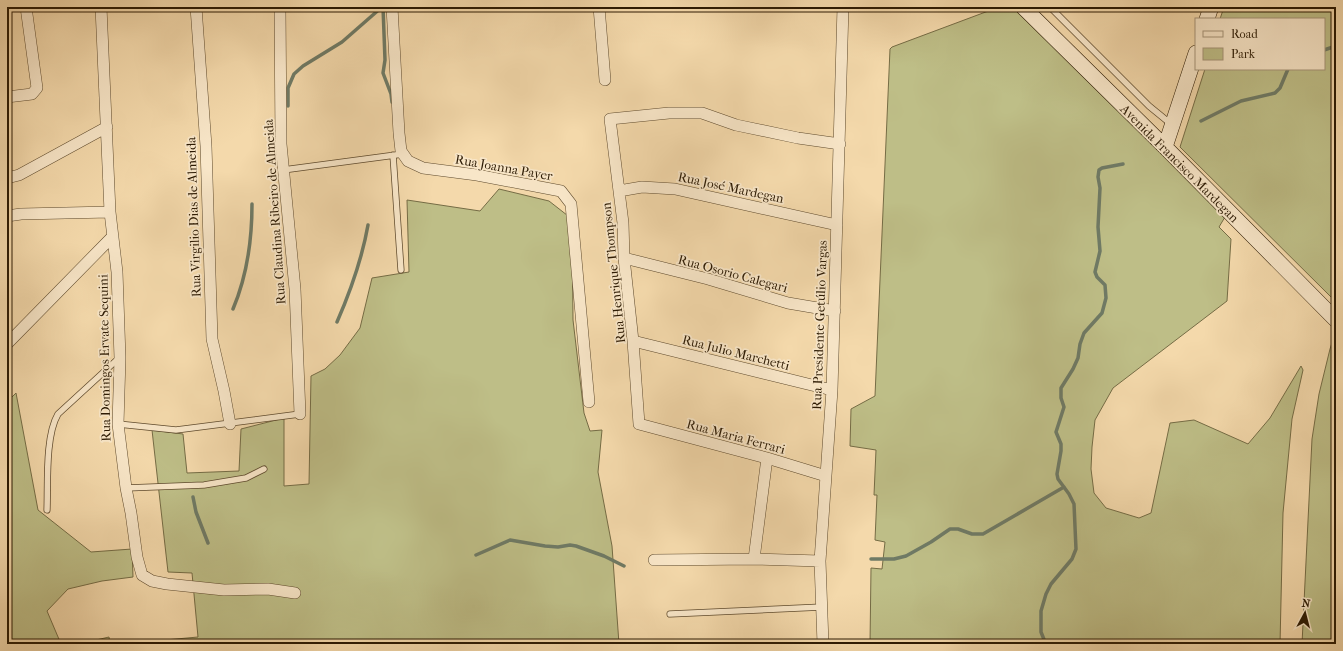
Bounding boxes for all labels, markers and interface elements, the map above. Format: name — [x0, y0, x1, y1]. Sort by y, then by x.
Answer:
legend — [1195, 18, 1325, 70]
text: Road — [1231, 27, 1258, 41]
text: Park — [1231, 47, 1256, 61]
street label: Avenida Francisco Mardegan — [1117, 100, 1242, 226]
street label: Rua Claudina Ribeiro de Almeida — [260, 118, 288, 305]
street label: Rua Virgilio Dias de Almeida — [183, 136, 204, 297]
street label: Rua Joanna Payer — [454, 152, 554, 184]
street label: Rua José Mardegan — [677, 169, 786, 206]
street label: Rua Henrique Thompson — [599, 201, 628, 344]
street label: Rua Presidente Getúlio Vargas — [809, 240, 830, 410]
street label: Rua Osorio Calegari — [677, 252, 789, 295]
street label: Rua Domingos Ervate Sequini — [96, 274, 113, 442]
street label: Rua Julio Marchetti — [681, 332, 791, 373]
street label: Rua Maria Ferrari — [685, 416, 787, 457]
north arrow — [1285, 593, 1325, 633]
text: N — [1301, 597, 1312, 611]

